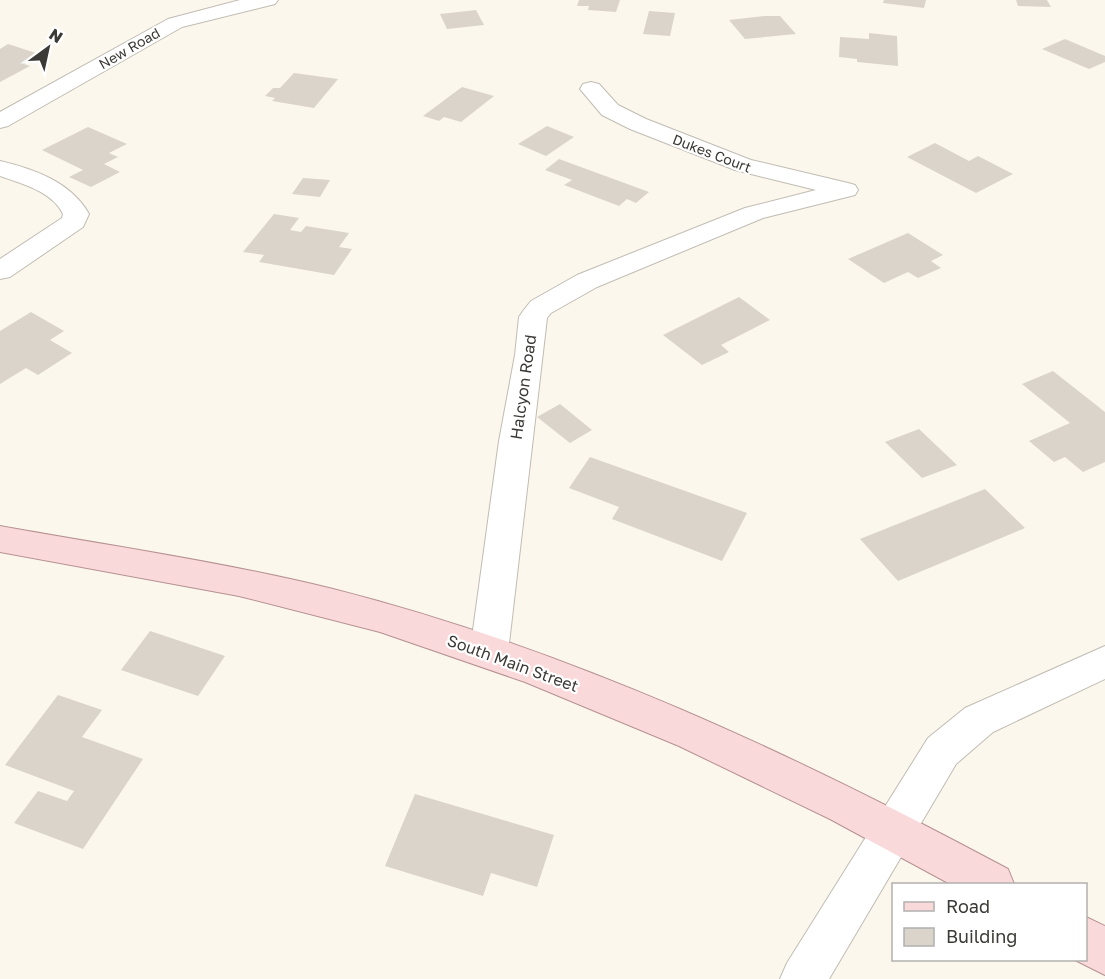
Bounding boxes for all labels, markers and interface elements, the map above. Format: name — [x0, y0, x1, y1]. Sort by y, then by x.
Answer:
north arrow — [18, 18, 78, 78]
text: N — [46, 24, 67, 47]
street label: New Road — [95, 24, 163, 72]
street label: Dukes Court — [670, 130, 754, 176]
street label: Halcyon Road — [506, 333, 540, 441]
street label: South Main Street — [445, 630, 581, 696]
legend — [892, 883, 1087, 961]
text: Road — [946, 895, 990, 917]
text: Building — [946, 925, 1017, 947]

